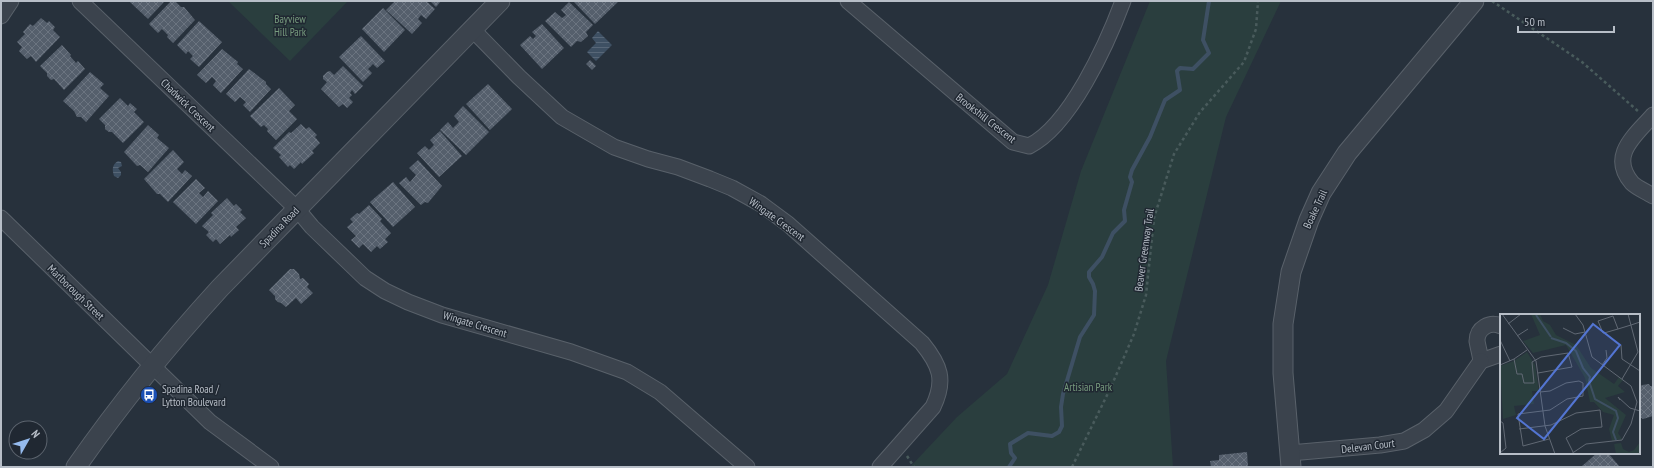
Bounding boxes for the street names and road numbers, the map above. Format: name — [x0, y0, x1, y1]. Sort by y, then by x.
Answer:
street label: Chadwick Crescent — [158, 75, 218, 135]
street label: Brookshill Crescent — [953, 90, 1019, 146]
street label: Boake Trail — [1300, 187, 1330, 231]
street label: Wingate Crescent — [746, 194, 808, 244]
street label: Spadina Road — [256, 203, 302, 250]
street label: Beaver Greenway Trail — [1131, 207, 1157, 292]
street label: Marlborough Street — [45, 261, 107, 323]
street label: Wingate Crescent — [441, 308, 509, 340]
street label: Delevan Court — [1341, 436, 1395, 456]

